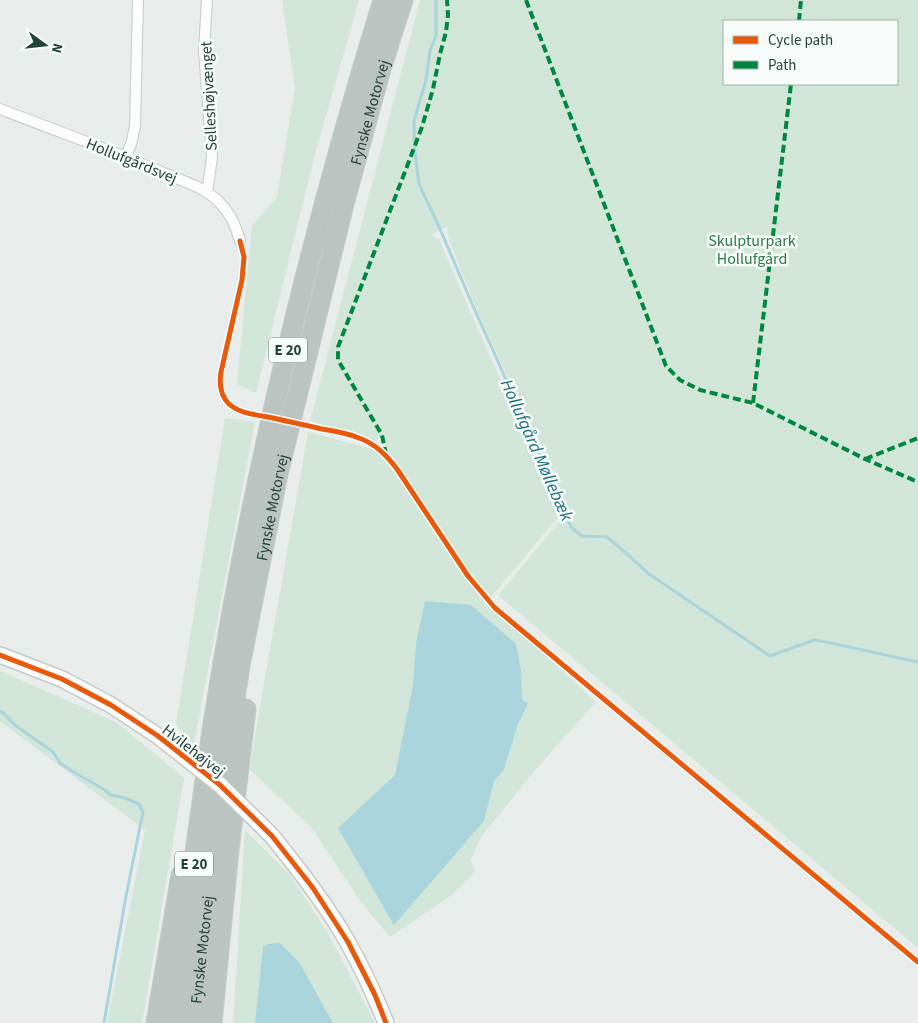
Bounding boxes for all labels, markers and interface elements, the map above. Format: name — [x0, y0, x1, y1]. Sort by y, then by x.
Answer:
north arrow — [20, 20, 70, 70]
legend — [723, 20, 898, 85]
text: Cycle path — [768, 30, 833, 51]
street label: Selleshøjvænget — [195, 40, 223, 151]
text: N — [46, 41, 67, 55]
text: Path — [768, 55, 796, 76]
street label: Fynske Motorvej — [345, 57, 395, 168]
street label: Hollufgårdsvej — [83, 133, 181, 189]
park label: Skulpturpark Hollufgård — [708, 230, 796, 270]
road number: E 20 — [269, 338, 307, 362]
water label: Hollufgård Møllebæk — [494, 375, 579, 526]
street label: Fynske Motorvej — [251, 452, 295, 563]
street label: Hvilehøjvej — [157, 719, 230, 782]
road number: E 20 — [175, 852, 213, 876]
street label: Fynske Motorvej — [185, 894, 219, 1005]

